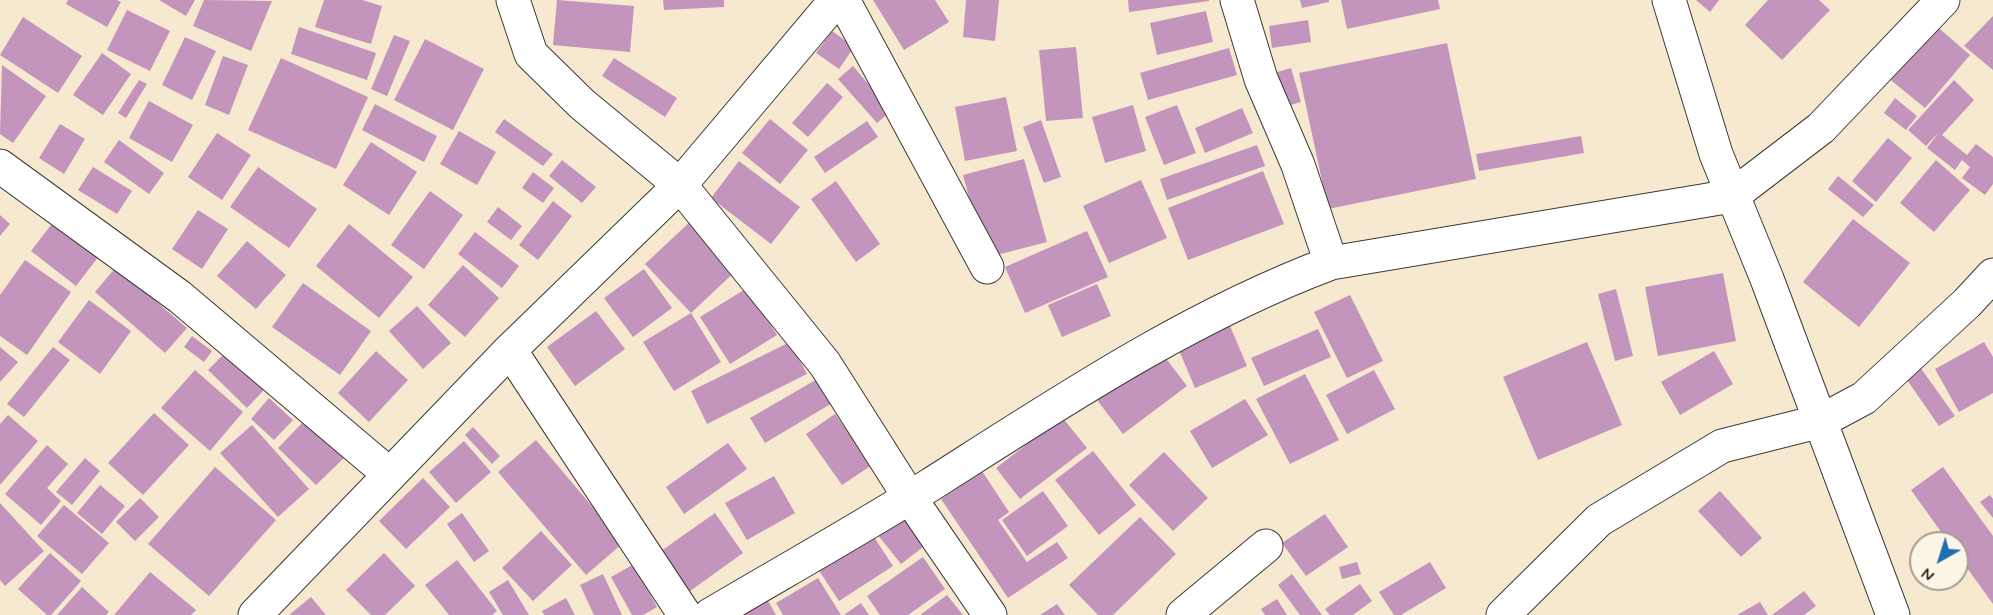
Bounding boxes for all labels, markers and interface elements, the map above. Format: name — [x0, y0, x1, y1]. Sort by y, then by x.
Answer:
north arrow — [1909, 531, 1969, 591]
text: N — [1918, 562, 1939, 585]

